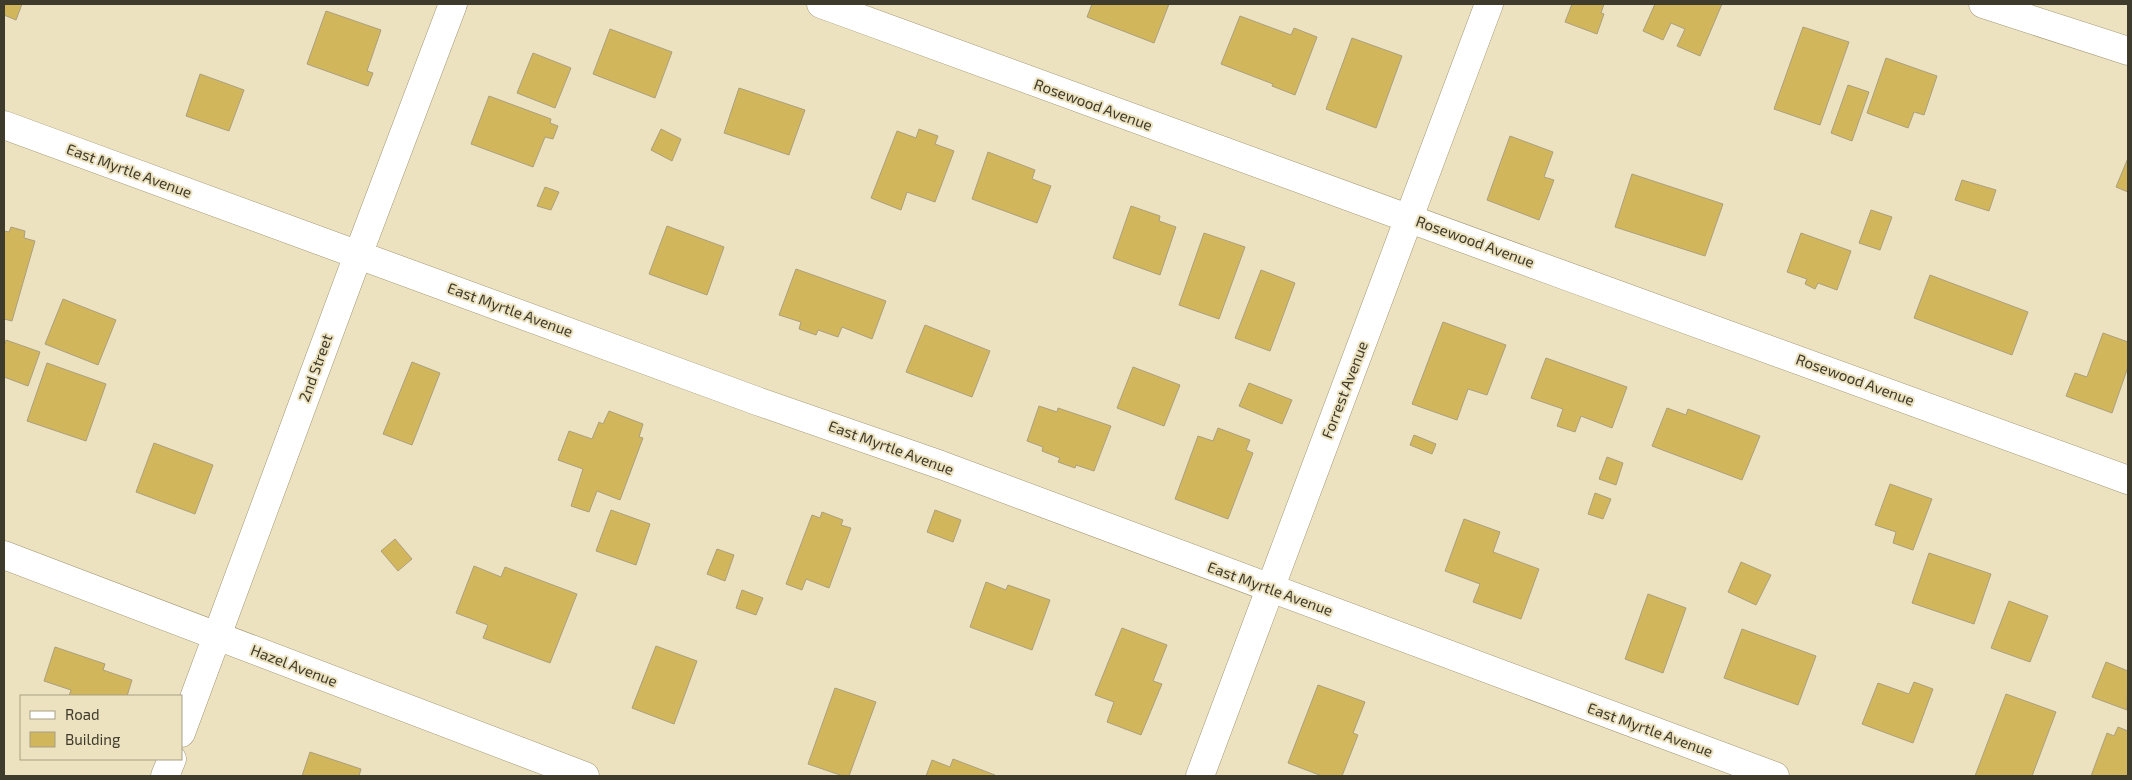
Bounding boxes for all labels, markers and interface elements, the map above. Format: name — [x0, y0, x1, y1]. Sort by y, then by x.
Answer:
street label: Rosewood Avenue — [1032, 74, 1155, 134]
street label: East Myrtle Avenue — [64, 139, 194, 201]
street label: Rosewood Avenue — [1414, 211, 1537, 271]
street label: East Myrtle Avenue — [445, 278, 575, 340]
street label: 2nd Street — [294, 331, 336, 404]
street label: Forrest Avenue — [1317, 338, 1371, 441]
street label: Rosewood Avenue — [1794, 349, 1917, 409]
street label: East Myrtle Avenue — [826, 416, 956, 478]
street label: East Myrtle Avenue — [1205, 557, 1335, 619]
street label: Hazel Avenue — [249, 640, 340, 690]
legend — [20, 695, 182, 760]
street label: East Myrtle Avenue — [1585, 698, 1715, 760]
text: Road — [65, 705, 100, 723]
text: Building — [65, 730, 121, 748]

